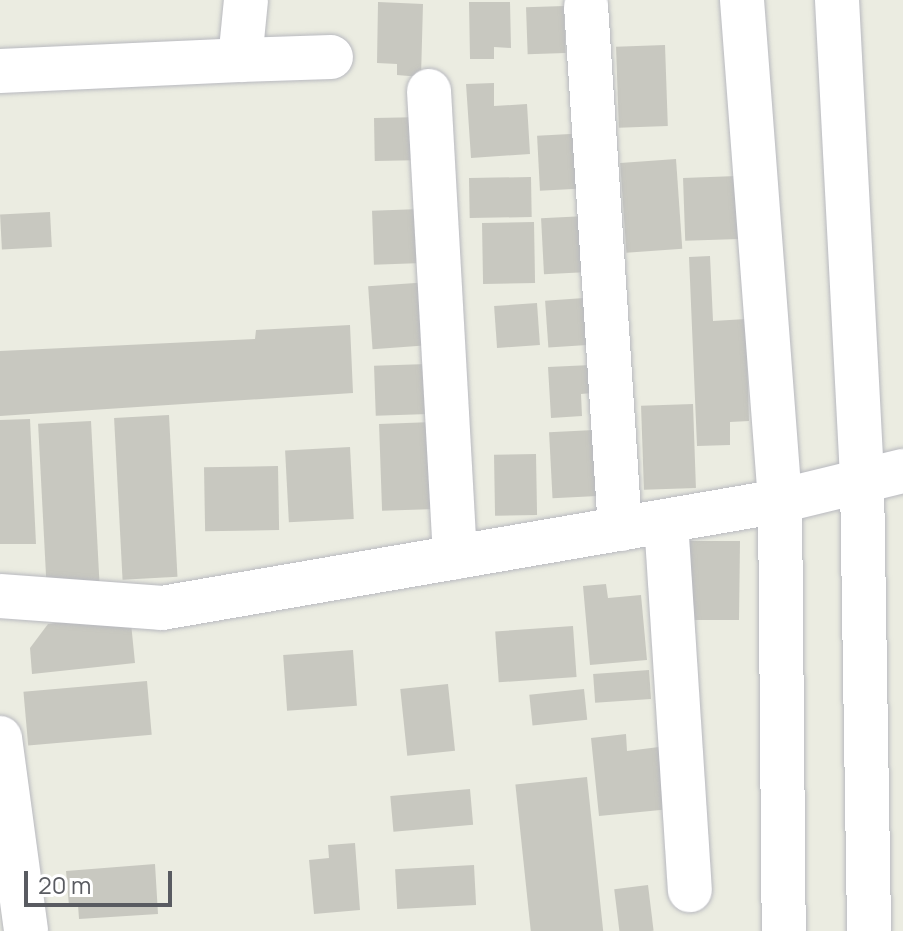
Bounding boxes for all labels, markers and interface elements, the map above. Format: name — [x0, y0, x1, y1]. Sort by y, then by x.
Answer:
scale bar — [28, 855, 176, 905]
text: 20 m — [38, 868, 91, 901]

